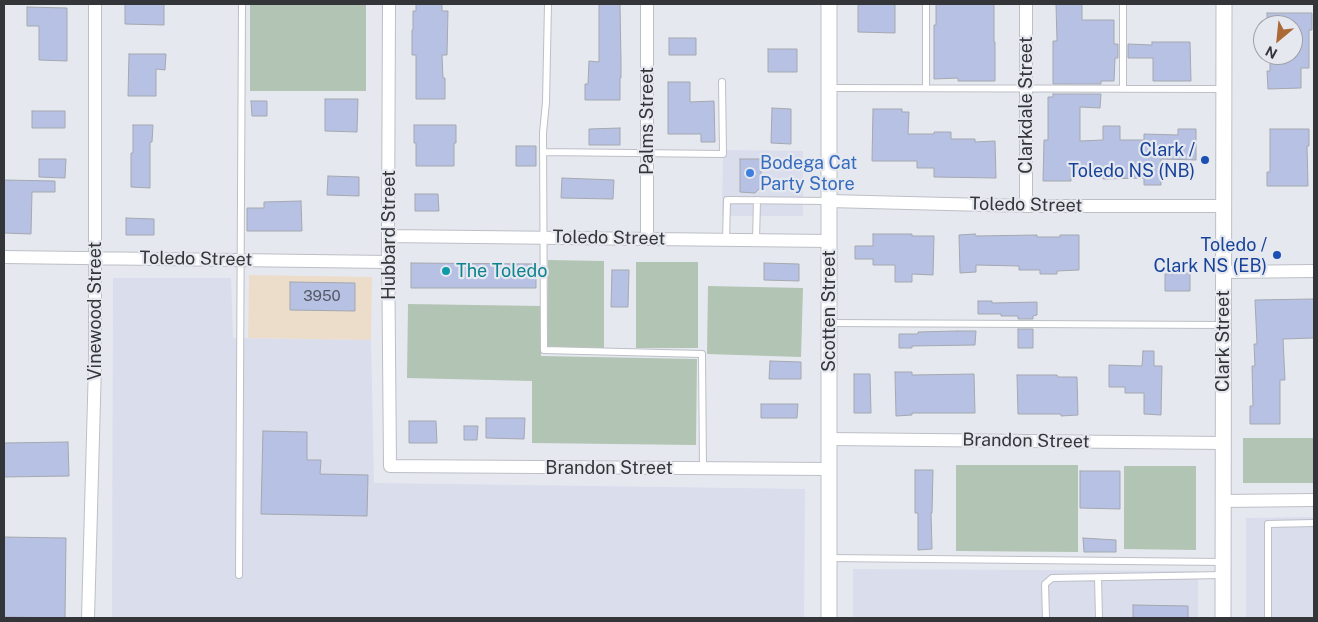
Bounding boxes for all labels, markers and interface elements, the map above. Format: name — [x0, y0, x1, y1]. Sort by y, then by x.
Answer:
north arrow — [1253, 15, 1303, 65]
street label: Clarkdale Street — [1015, 36, 1037, 174]
text: N — [1263, 43, 1280, 62]
street label: Palms Street — [636, 67, 658, 175]
place label: Clark / Toledo NS (NB) — [1068, 139, 1195, 182]
place label: Bodega Cat Party Store — [760, 152, 857, 194]
marker: Clark / Toledo NS (NB) — [1199, 154, 1211, 166]
marker: Bodega Cat Party Store — [744, 167, 756, 179]
street label: Hubbard Street — [378, 170, 400, 300]
street label: Toledo Street — [969, 193, 1083, 217]
street label: Toledo Street — [552, 226, 666, 250]
place label: Toledo / Clark NS (EB) — [1154, 234, 1267, 276]
street label: Vinewood Street — [84, 241, 106, 381]
street label: Toledo Street — [139, 247, 253, 271]
marker: Toledo / Clark NS (EB) — [1271, 249, 1283, 261]
street label: Scotten Street — [818, 250, 840, 372]
place label: The Toledo — [456, 260, 547, 282]
marker: The Toledo — [440, 265, 452, 277]
house number: 3950 — [303, 287, 341, 305]
street label: Clark Street — [1212, 290, 1234, 392]
street label: Brandon Street — [962, 429, 1090, 453]
street label: Brandon Street — [545, 457, 673, 479]

